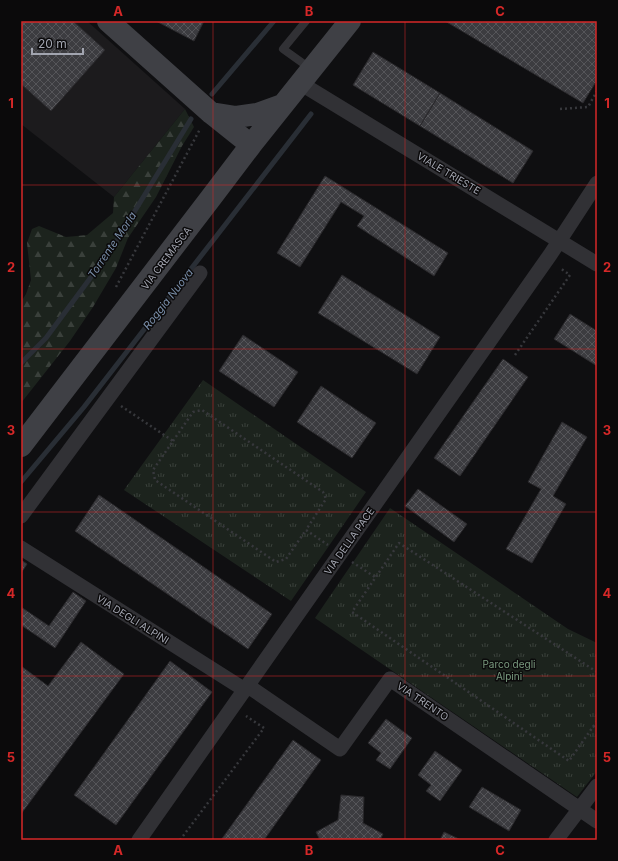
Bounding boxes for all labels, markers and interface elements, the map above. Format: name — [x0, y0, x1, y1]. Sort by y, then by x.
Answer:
text: A — [113, 3, 123, 19]
text: B — [305, 3, 314, 19]
text: C — [495, 3, 505, 19]
scale bar — [32, 30, 83, 56]
text: 20 m — [38, 36, 67, 51]
text: 1 — [8, 95, 14, 111]
text: 1 — [604, 95, 610, 111]
street label: VIALE TRIESTE — [415, 149, 483, 197]
water label: Torrente Morla — [85, 209, 140, 281]
street label: VIA CREMASCA — [139, 224, 194, 292]
text: 2 — [7, 259, 15, 275]
text: 2 — [603, 259, 611, 275]
water label: Roggia Nuova — [140, 266, 196, 332]
text: 3 — [7, 422, 15, 438]
text: 3 — [603, 422, 611, 438]
street label: VIA DELLA PACE — [321, 505, 377, 577]
text: 4 — [7, 585, 16, 601]
text: 4 — [603, 585, 612, 601]
street label: VIA DEGLI ALPINI — [95, 592, 171, 646]
park label: Parco degli Alpini — [482, 658, 536, 682]
street label: VIA TRENTO — [395, 679, 451, 723]
text: 5 — [7, 749, 15, 765]
text: 5 — [603, 749, 611, 765]
text: A — [113, 842, 123, 858]
text: B — [305, 842, 314, 858]
text: C — [495, 842, 505, 858]

